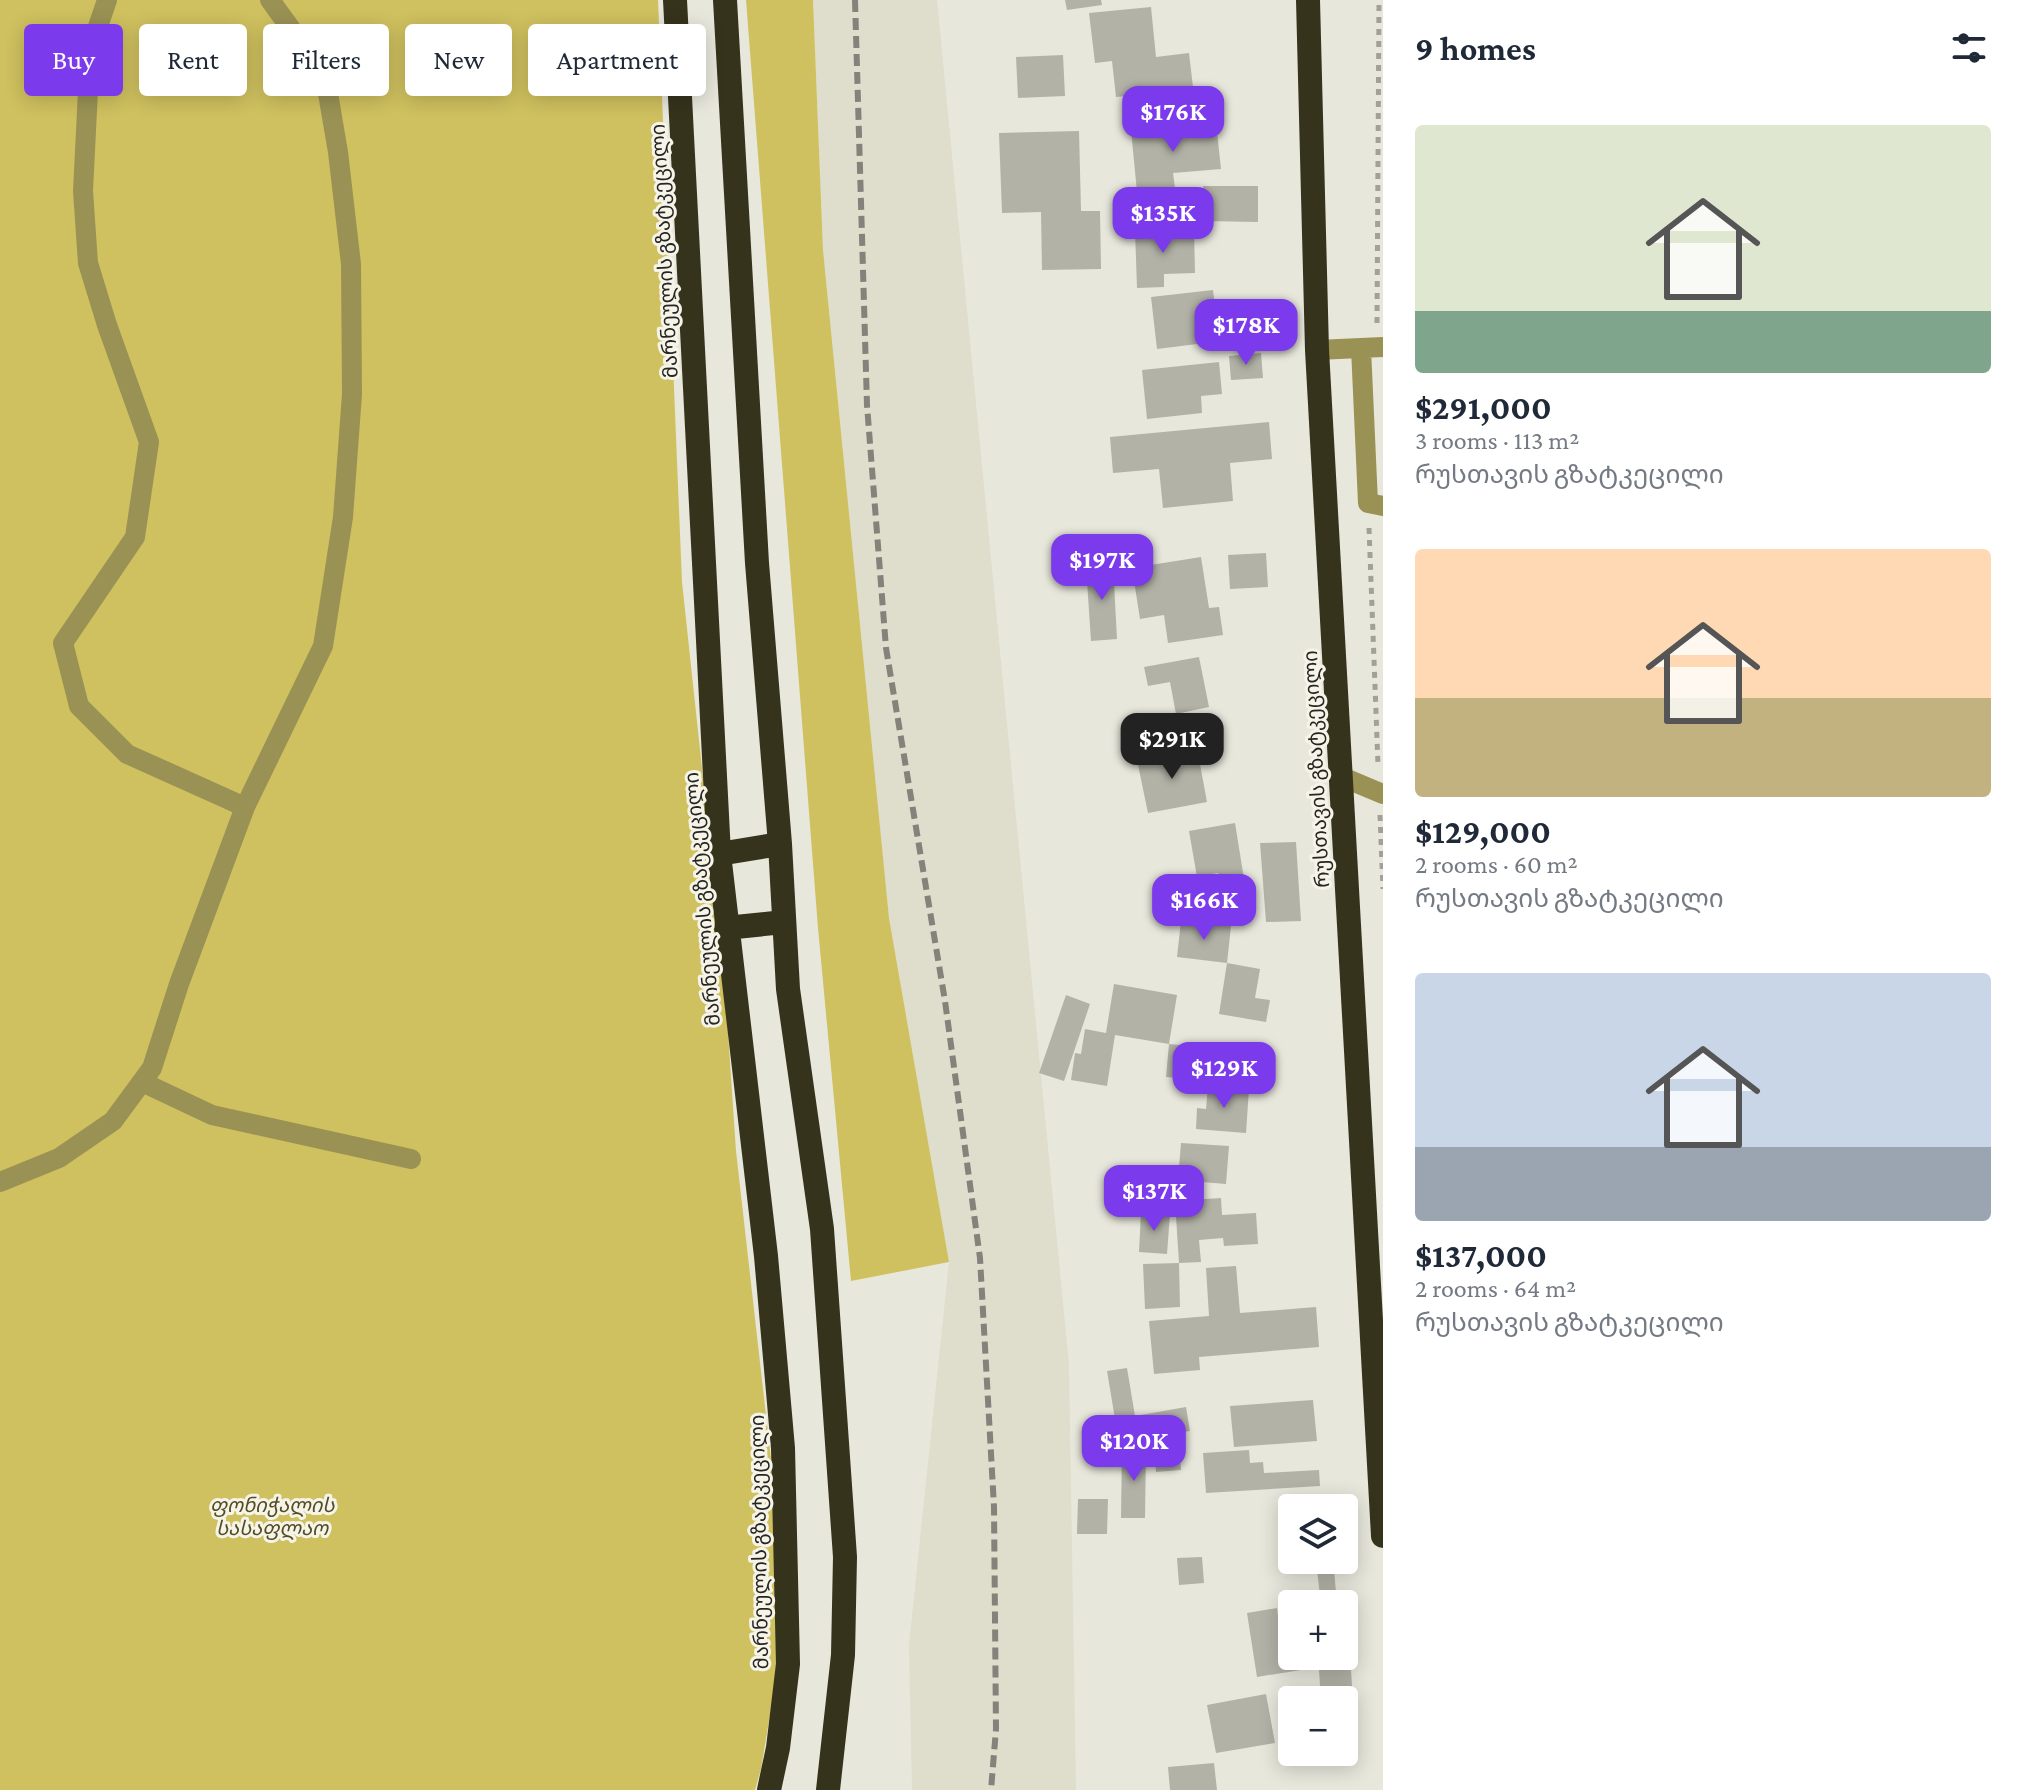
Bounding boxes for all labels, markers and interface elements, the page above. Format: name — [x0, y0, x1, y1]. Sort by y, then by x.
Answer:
chip: Buy — [24, 24, 123, 96]
chip: Rent — [139, 24, 247, 96]
chip: Filters — [263, 24, 389, 96]
chip: New — [405, 24, 512, 96]
chip: Apartment — [528, 24, 706, 96]
icon: filters — [1947, 26, 1991, 70]
text: 9 homes — [1415, 30, 1536, 67]
pin: $176K — [1117, 86, 1229, 154]
text: $176K — [1140, 97, 1206, 126]
street label: მარნეულის გზატკეცილი — [646, 123, 684, 379]
icon: home — [1631, 177, 1775, 321]
pin: $135K — [1107, 187, 1219, 255]
text: $135K — [1131, 198, 1195, 227]
pin: $178K — [1190, 299, 1302, 367]
text: $178K — [1213, 310, 1279, 339]
text: $291,000 — [1415, 389, 1552, 426]
text: 3 rooms · 113 m² — [1415, 426, 1579, 455]
text: რუსთავის გზატკეცილი — [1415, 460, 1724, 489]
pin: $197K — [1046, 534, 1158, 602]
text: $197K — [1069, 545, 1135, 574]
icon: home — [1631, 601, 1775, 745]
street label: რუსთავის გზატკეცილი — [1299, 650, 1335, 888]
pin: $291K — [1116, 713, 1228, 781]
text: $291K — [1139, 724, 1205, 753]
street label: მარნეულის გზატკეცილი — [680, 771, 726, 1027]
text: $129,000 — [1415, 813, 1551, 850]
text: 2 rooms · 60 m² — [1415, 850, 1578, 879]
pin: $166K — [1148, 874, 1260, 942]
text: რუსთავის გზატკეცილი — [1415, 884, 1724, 913]
text: $166K — [1170, 885, 1238, 914]
icon: home — [1631, 1025, 1775, 1169]
pin: $129K — [1168, 1042, 1280, 1110]
text: $129K — [1191, 1053, 1257, 1082]
pin: $137K — [1098, 1165, 1210, 1233]
text: $137K — [1122, 1176, 1186, 1205]
text: $137,000 — [1415, 1237, 1547, 1274]
text: 2 rooms · 64 m² — [1415, 1274, 1576, 1303]
text: რუსთავის გზატკეცილი — [1415, 1308, 1724, 1337]
street label: მარნეულის გზატკეცილი — [746, 1414, 774, 1670]
pin: $120K — [1078, 1415, 1190, 1483]
text: $120K — [1100, 1426, 1168, 1455]
park label: ფონიჭალის სასაფლაო — [210, 1494, 335, 1540]
map controls — [1278, 1494, 1358, 1766]
button: layers — [1278, 1494, 1358, 1574]
button: + — [1278, 1590, 1358, 1670]
button: − — [1278, 1686, 1358, 1766]

